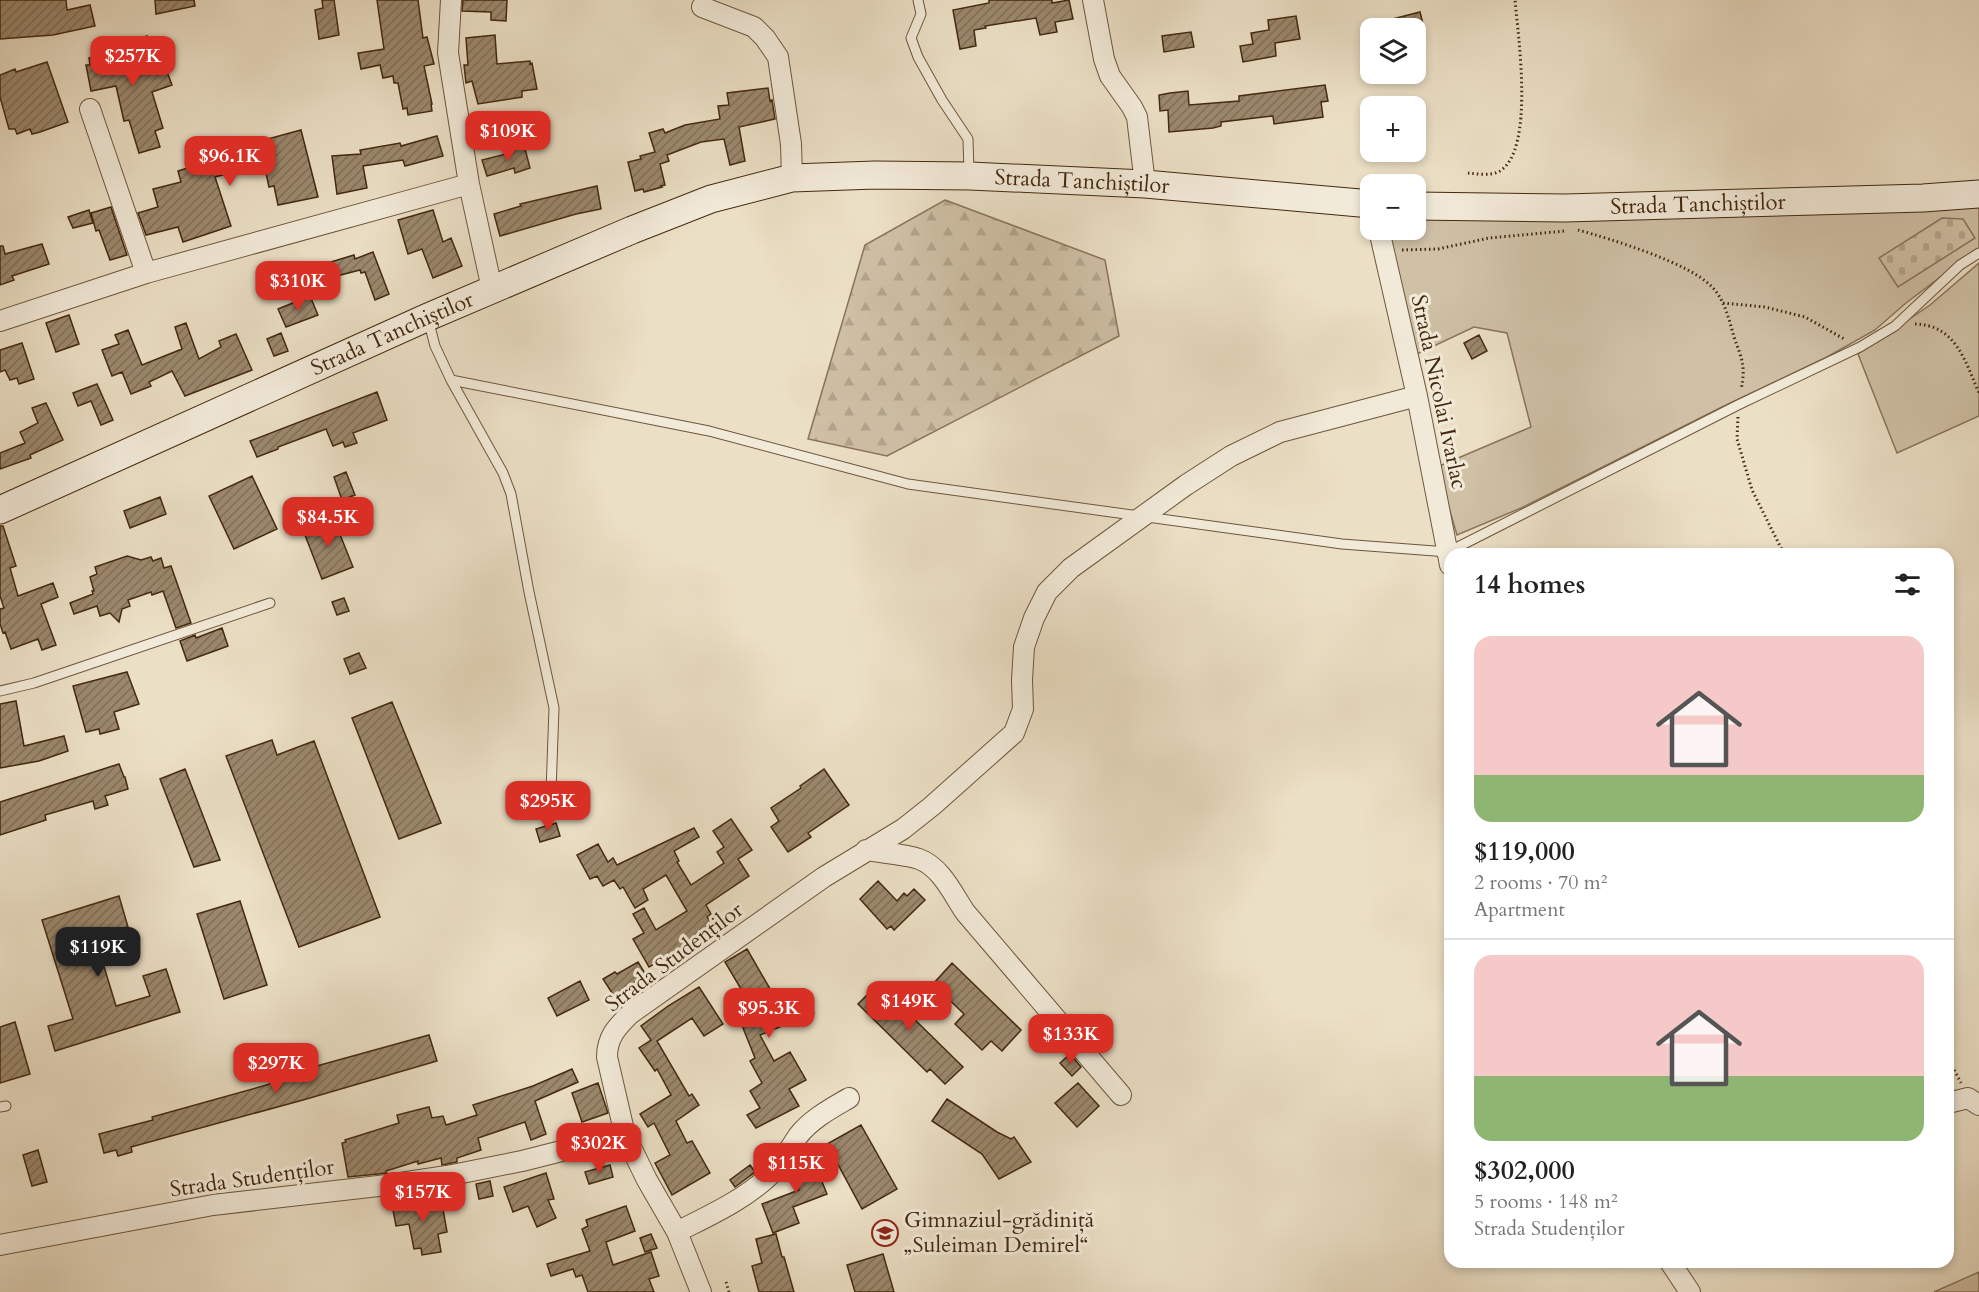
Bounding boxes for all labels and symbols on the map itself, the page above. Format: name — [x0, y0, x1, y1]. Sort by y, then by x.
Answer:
pin: $257K — [91, 36, 175, 87]
pin: $109K — [466, 111, 550, 162]
pin: $96.1K — [181, 136, 279, 187]
street label: Strada Tanchiștilor — [994, 162, 1172, 201]
street label: Strada Tanchiștilor — [1610, 187, 1787, 222]
pin: $310K — [256, 261, 340, 312]
street label: Strada Tanchiștilor — [306, 284, 479, 383]
street label: Strada Nicolai Ivarlac — [1404, 292, 1474, 492]
pin: $84.5K — [279, 497, 377, 548]
pin: $295K — [506, 781, 590, 832]
street label: Strada Studenților — [599, 895, 750, 1019]
pin: $119K — [56, 927, 140, 978]
pin: $149K — [867, 981, 951, 1032]
pin: $95.3K — [720, 988, 818, 1039]
pin: $133K — [1029, 1014, 1113, 1065]
pin: $297K — [234, 1043, 318, 1094]
pin: $302K — [557, 1123, 641, 1174]
pin: $115K — [754, 1143, 838, 1194]
street label: Strada Studenților — [168, 1151, 337, 1204]
pin: $157K — [381, 1172, 465, 1223]
place label: Gimnaziul-grădiniţă „Suleiman Demirel“ — [904, 1205, 1095, 1260]
school or university icon: Gimnaziul-grădiniţă „Suleiman Demirel“ — [870, 1218, 900, 1248]

